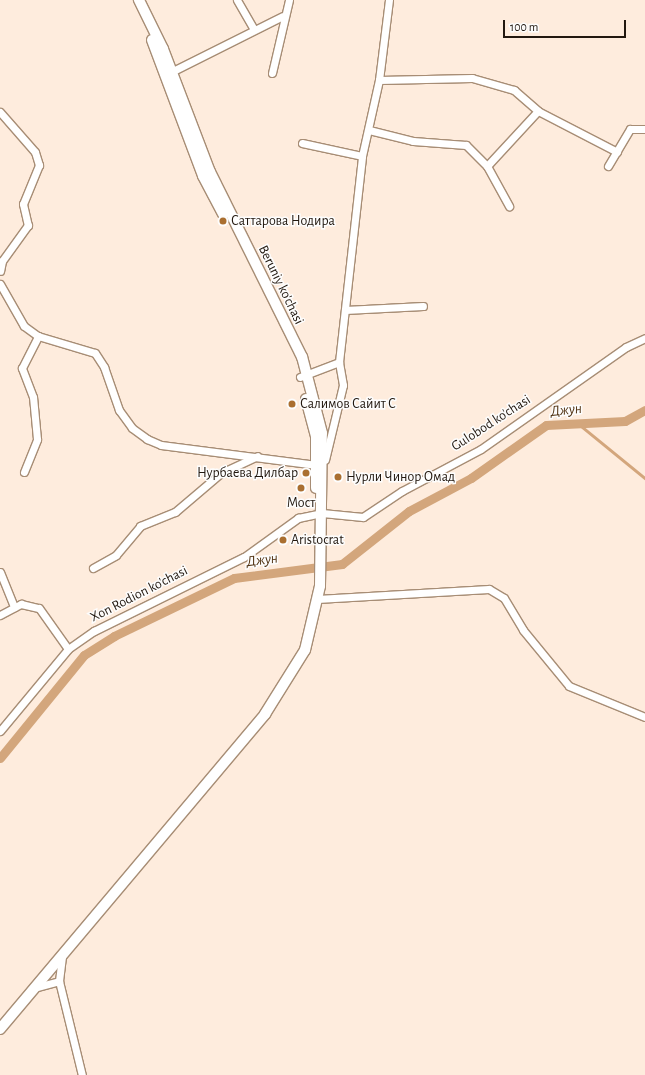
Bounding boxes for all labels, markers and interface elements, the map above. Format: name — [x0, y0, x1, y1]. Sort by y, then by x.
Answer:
scale bar — [505, 12, 628, 38]
text: 100 m — [510, 21, 538, 33]
place label: Саттарова Нодира — [231, 213, 335, 229]
marker: Саттарова Нодира — [218, 216, 228, 226]
street label: Beruniy ko'chasi — [255, 243, 307, 327]
street label: Gulobod ko'chasi — [448, 391, 534, 455]
place label: Салимов Сайит С — [300, 396, 396, 412]
marker: Салимов Сайит С — [287, 399, 297, 409]
water label: Джун — [549, 399, 583, 421]
place label: Нурбаева Дилбар — [197, 465, 298, 481]
marker: Нурбаева Дилбар — [301, 468, 311, 478]
place label: Нурли Чинор Омад — [346, 469, 455, 485]
marker: Нурли Чинор Омад — [333, 472, 343, 482]
marker: Мост — [296, 483, 306, 493]
place label: Мост — [287, 495, 315, 511]
place label: Aristocrat — [291, 532, 344, 548]
marker: Aristocrat — [278, 535, 288, 545]
water label: Джун — [245, 549, 279, 571]
street label: Xon Rodion ko'chasi — [87, 562, 191, 626]

